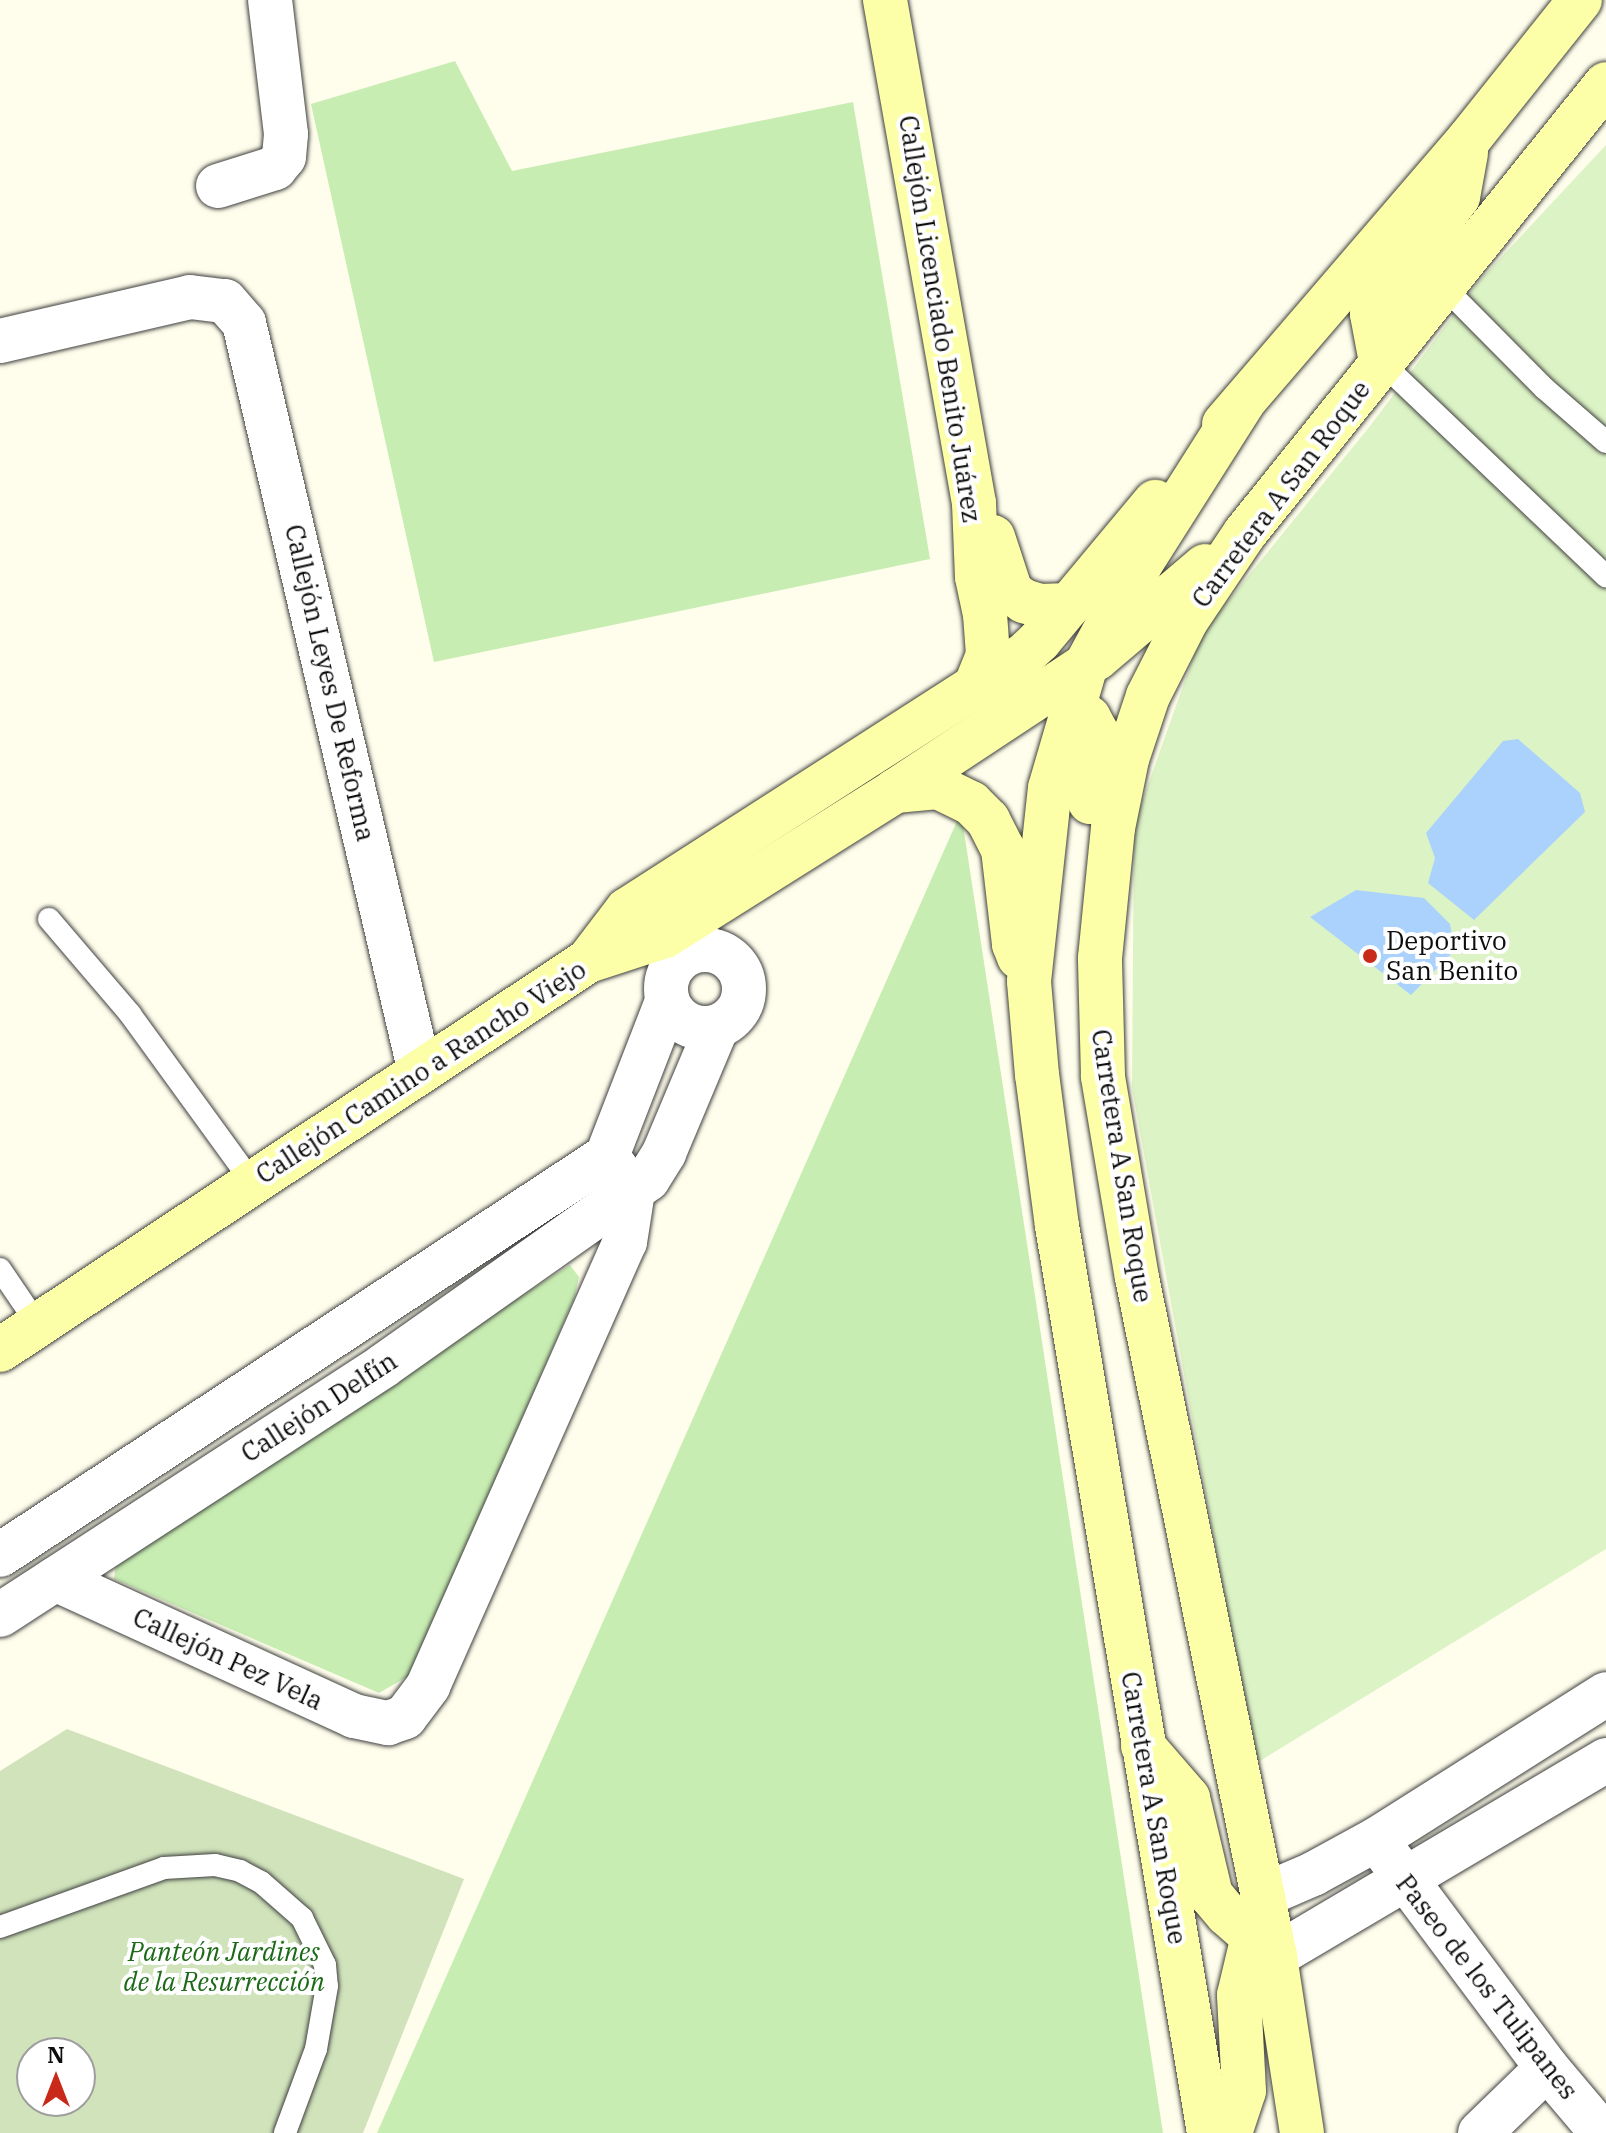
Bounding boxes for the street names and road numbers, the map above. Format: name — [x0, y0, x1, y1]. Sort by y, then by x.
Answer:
street label: Callejón Licenciado Benito Juárez — [892, 113, 988, 525]
street label: Carretera A San Roque — [1185, 374, 1377, 614]
street label: Callejón Leyes De Reforma — [278, 521, 382, 845]
street label: Callejón Camino a Rancho Viejo — [250, 954, 592, 1190]
street label: Carretera A San Roque — [1085, 1027, 1159, 1305]
street label: Callejón Delfín — [235, 1345, 403, 1469]
street label: Callejón Pez Vela — [128, 1601, 328, 1717]
street label: Carretera A San Roque — [1115, 1669, 1193, 1947]
street label: Paseo de los Tulipanes — [1390, 1868, 1584, 2106]

